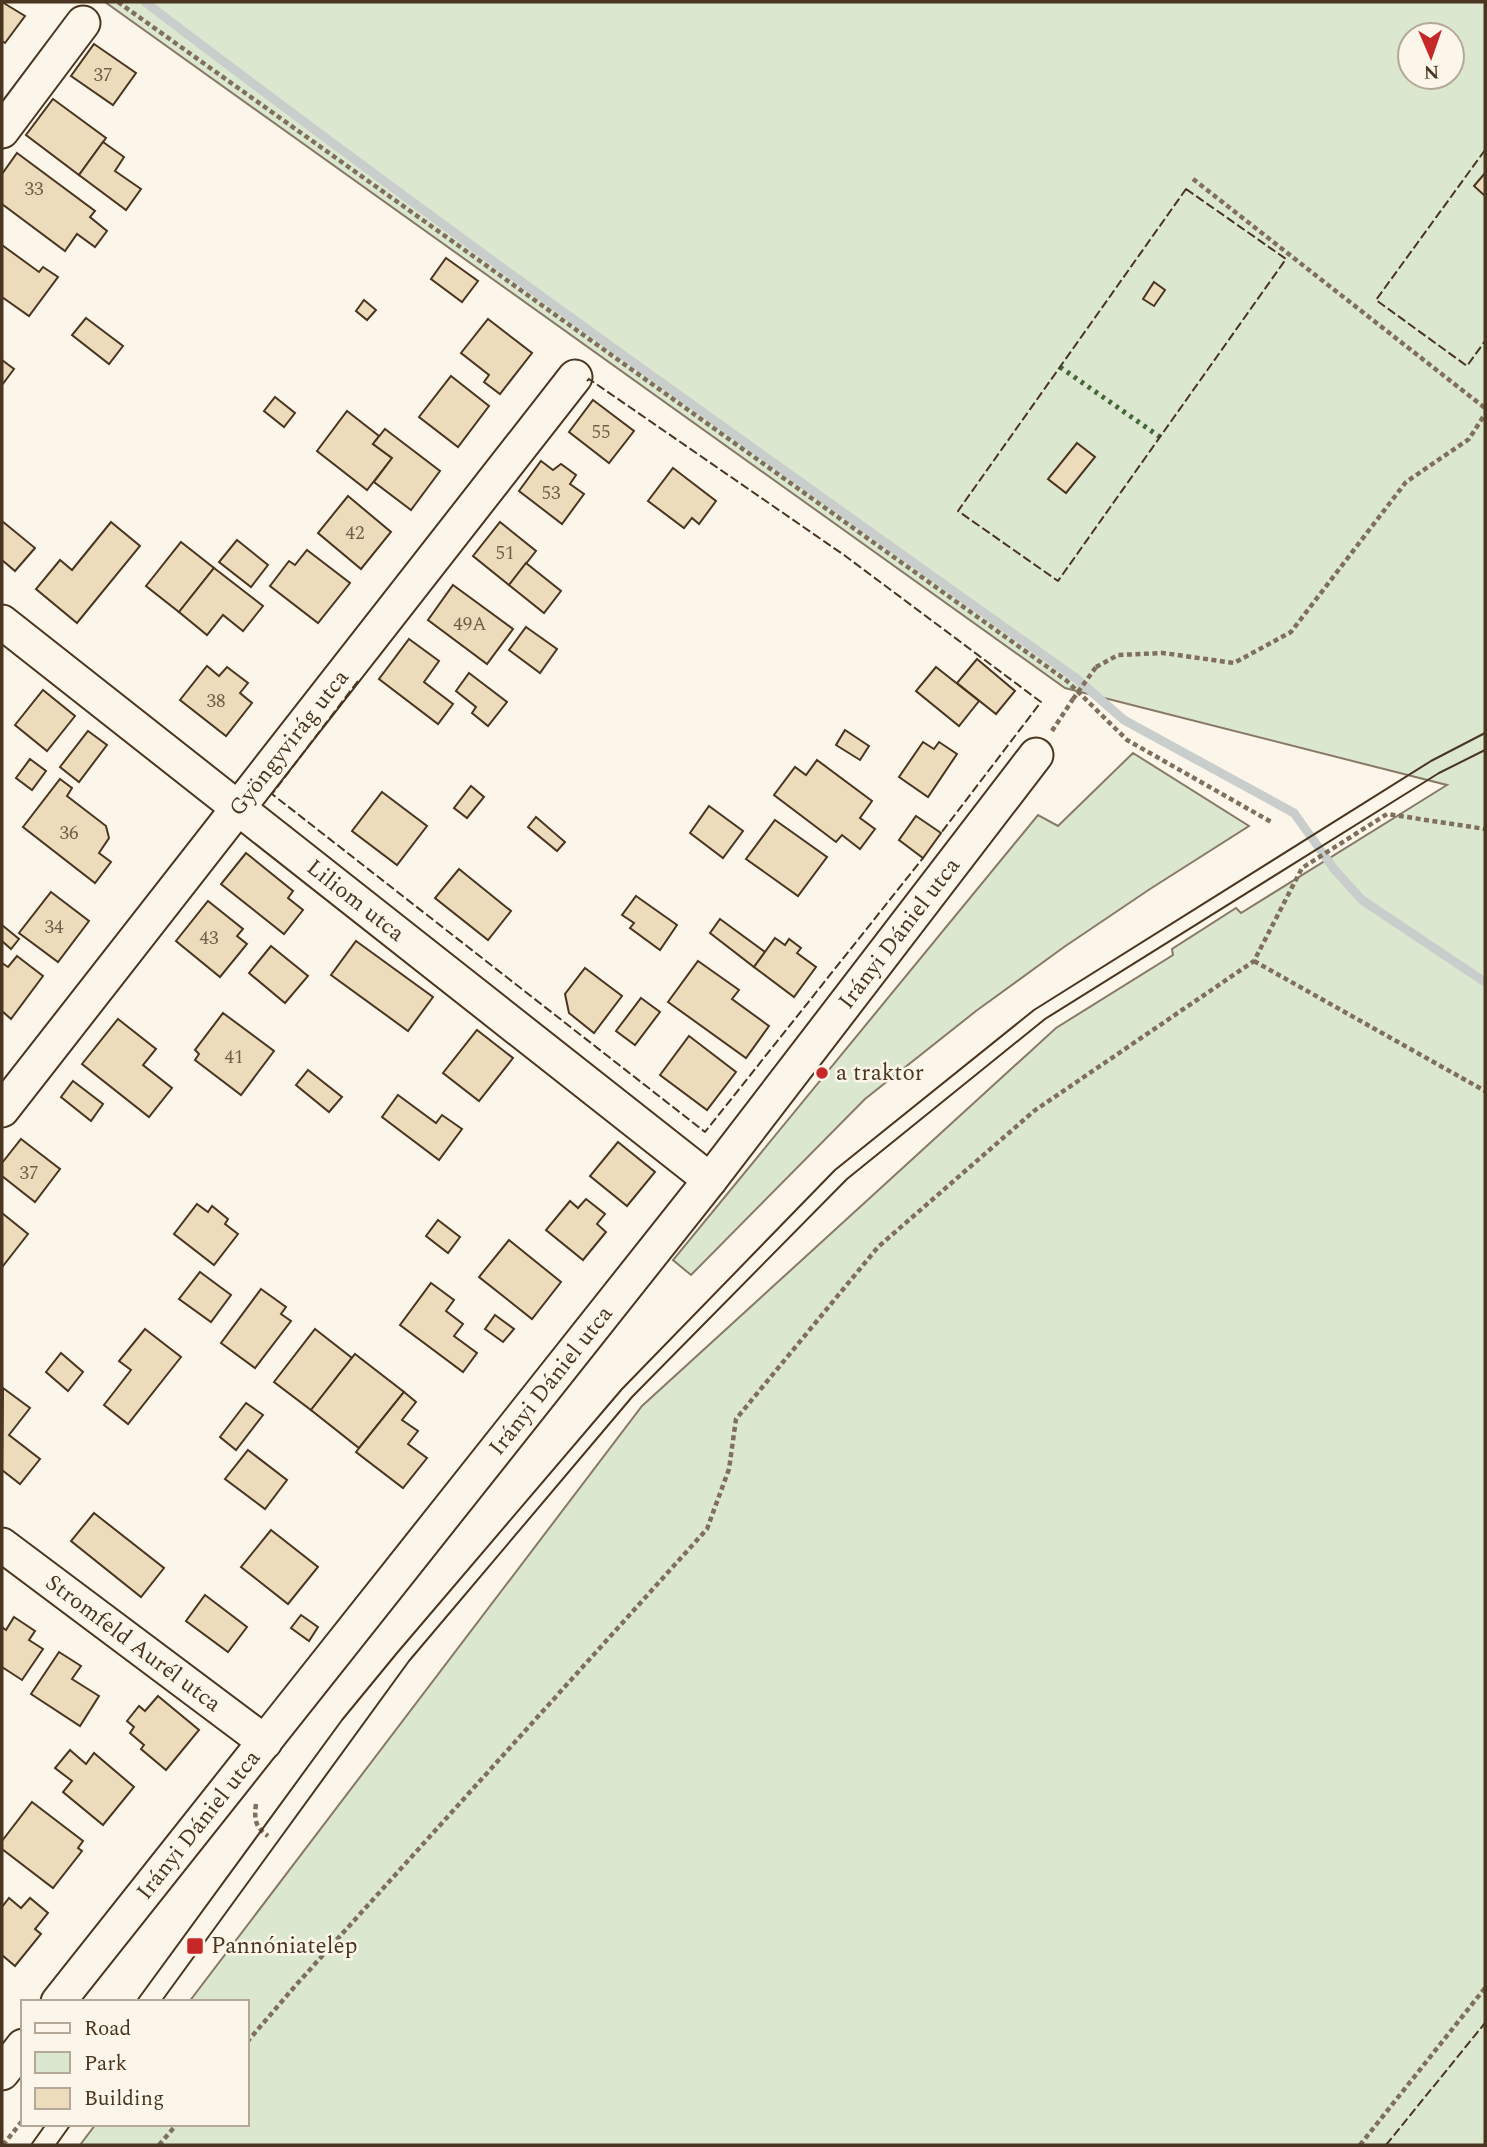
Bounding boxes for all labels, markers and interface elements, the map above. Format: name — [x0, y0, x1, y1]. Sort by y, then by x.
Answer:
north arrow — [1396, 21, 1466, 91]
text: N — [1423, 57, 1440, 86]
house number: 37 — [93, 61, 113, 90]
house number: 33 — [24, 175, 44, 204]
house number: 55 — [591, 418, 611, 447]
house number: 53 — [541, 479, 561, 508]
house number: 42 — [345, 519, 365, 548]
house number: 51 — [495, 539, 515, 568]
house number: 49A — [453, 610, 487, 639]
street label: Gyöngyvirág utca — [220, 662, 358, 824]
house number: 38 — [206, 687, 226, 716]
house number: 36 — [59, 819, 79, 848]
street label: Irányi Dániel utca — [829, 850, 969, 1017]
street label: Liliom utca — [299, 851, 412, 951]
house number: 34 — [44, 913, 64, 942]
house number: 43 — [199, 924, 219, 953]
house number: 41 — [224, 1043, 244, 1072]
place label: a traktor — [836, 1056, 924, 1091]
marker: a traktor — [814, 1065, 830, 1081]
house number: 37 — [19, 1159, 39, 1188]
street label: Irányi Dániel utca — [480, 1298, 621, 1463]
street label: Stromfeld Aurél utca — [38, 1566, 229, 1721]
street label: Irányi Dániel utca — [128, 1742, 269, 1908]
place label: Pannóniatelep — [211, 1929, 358, 1964]
marker: Pannóniatelep — [185, 1936, 205, 1956]
legend — [21, 2000, 248, 2126]
text: Road — [84, 2013, 131, 2045]
text: Park — [84, 2048, 128, 2080]
text: Building — [84, 2083, 164, 2115]

